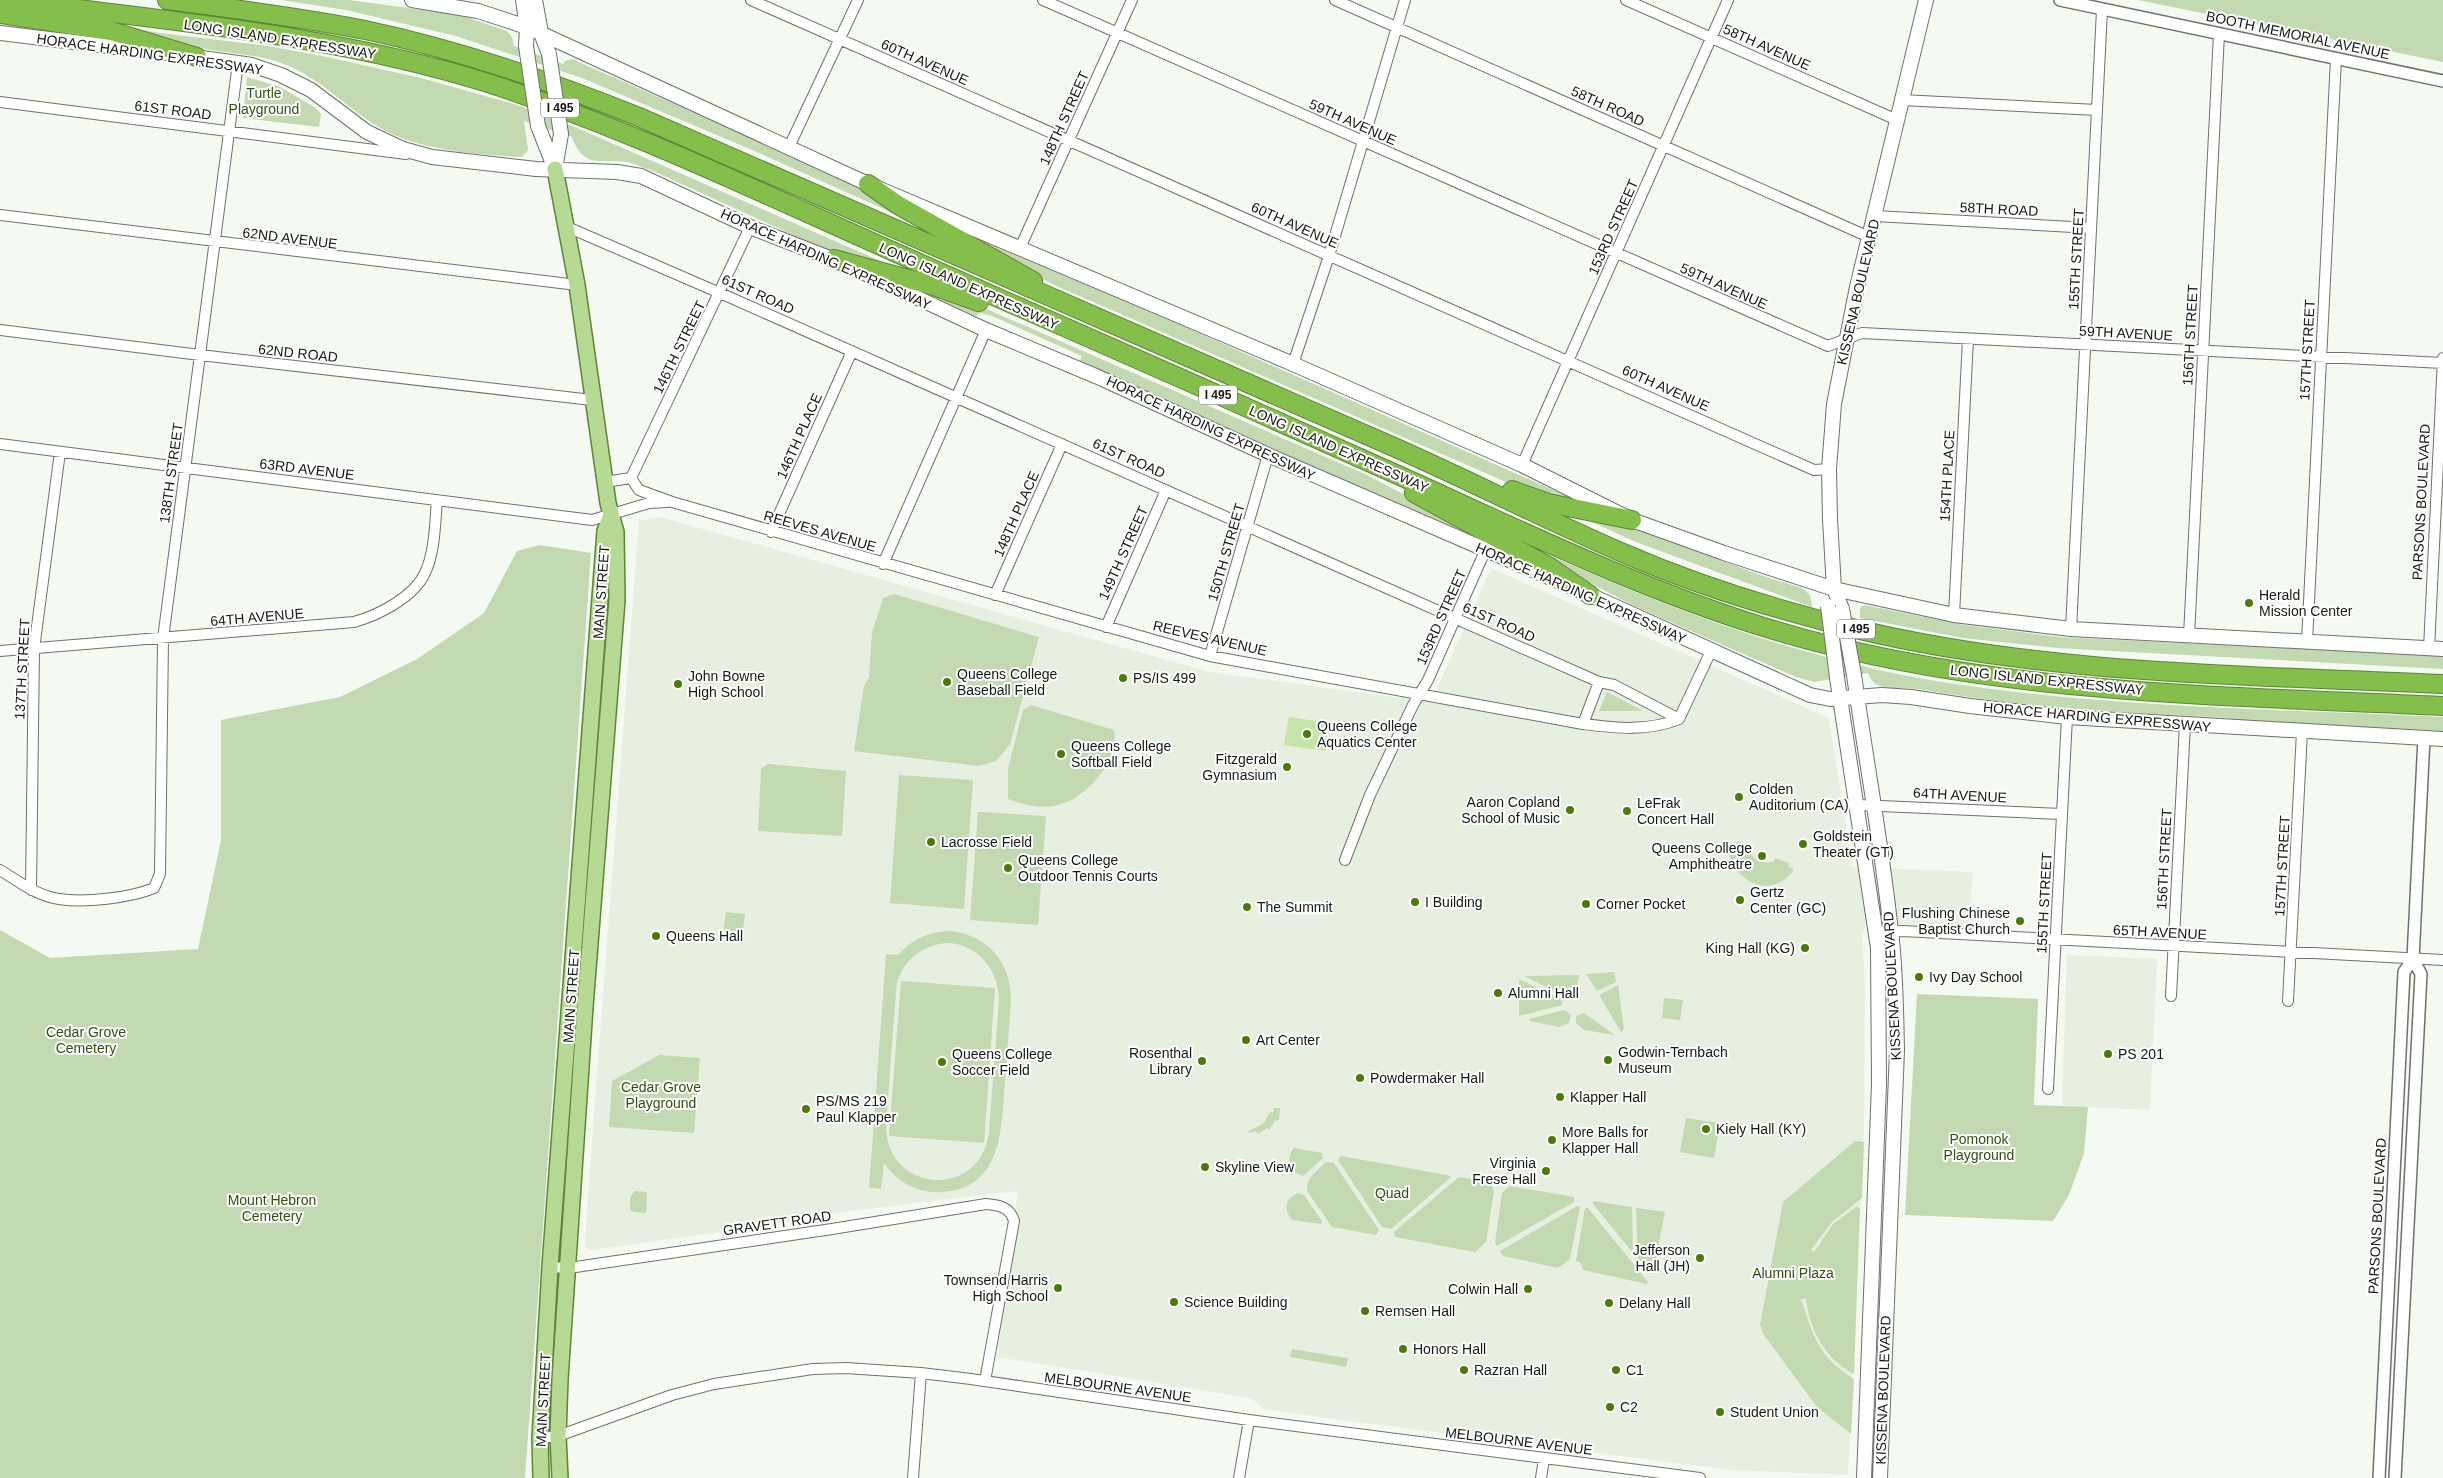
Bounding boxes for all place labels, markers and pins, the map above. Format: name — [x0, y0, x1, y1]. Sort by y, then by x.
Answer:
place label: Herald Mission Center — [2259, 587, 2353, 619]
marker: Herald Mission Center — [2243, 597, 2255, 609]
place label: Queens College Baseball Field — [957, 666, 1058, 698]
place label: John Bowne High School — [688, 668, 765, 700]
place label: PS/IS 499 — [1133, 670, 1196, 686]
marker: PS/IS 499 — [1117, 672, 1129, 684]
marker: Queens College Baseball Field — [941, 676, 953, 688]
marker: John Bowne High School — [672, 678, 684, 690]
place label: Queens College Aquatics Center — [1317, 718, 1418, 750]
marker: Queens College Aquatics Center — [1301, 728, 1313, 740]
place label: Queens College Softball Field — [1071, 738, 1172, 770]
marker: Queens College Softball Field — [1055, 748, 1067, 760]
place label: Fitzgerald Gymnasium — [1202, 751, 1277, 783]
marker: Fitzgerald Gymnasium — [1281, 761, 1293, 773]
place label: Colden Auditorium (CA) — [1749, 781, 1849, 813]
marker: Colden Auditorium (CA) — [1733, 791, 1745, 803]
place label: Aaron Copland School of Music — [1461, 794, 1560, 826]
place label: LeFrak Concert Hall — [1637, 795, 1714, 827]
marker: Aaron Copland School of Music — [1564, 804, 1576, 816]
marker: LeFrak Concert Hall — [1621, 805, 1633, 817]
place label: Goldstein Theater (GT) — [1813, 828, 1894, 860]
place label: Lacrosse Field — [941, 834, 1032, 850]
marker: Lacrosse Field — [925, 836, 937, 848]
marker: Goldstein Theater (GT) — [1797, 838, 1809, 850]
place label: Queens College Amphitheatre — [1652, 840, 1752, 872]
marker: Queens College Amphitheatre — [1756, 850, 1768, 862]
place label: Queens College Outdoor Tennis Courts — [1018, 852, 1158, 884]
marker: Queens College Outdoor Tennis Courts — [1002, 862, 1014, 874]
place label: Gertz Center (GC) — [1750, 884, 1826, 916]
place label: I Building — [1425, 894, 1483, 910]
marker: Gertz Center (GC) — [1734, 894, 1746, 906]
marker: I Building — [1409, 896, 1421, 908]
place label: Corner Pocket — [1596, 896, 1686, 912]
marker: Corner Pocket — [1580, 898, 1592, 910]
place label: The Summit — [1257, 899, 1333, 915]
marker: The Summit — [1241, 901, 1253, 913]
place label: Flushing Chinese Baptist Church — [1902, 905, 2010, 937]
marker: Flushing Chinese Baptist Church — [2014, 915, 2026, 927]
place label: Queens Hall — [666, 928, 743, 944]
marker: Queens Hall — [650, 930, 662, 942]
place label: King Hall (KG) — [1706, 940, 1795, 956]
marker: King Hall (KG) — [1799, 942, 1811, 954]
place label: Ivy Day School — [1929, 969, 2022, 985]
marker: Ivy Day School — [1913, 971, 1925, 983]
place label: Alumni Hall — [1508, 985, 1579, 1001]
marker: Alumni Hall — [1492, 987, 1504, 999]
place label: Art Center — [1256, 1032, 1320, 1048]
marker: Art Center — [1240, 1034, 1252, 1046]
place label: Godwin-Ternbach Museum — [1618, 1044, 1728, 1076]
place label: Rosenthal Library — [1129, 1045, 1192, 1077]
place label: Queens College Soccer Field — [952, 1046, 1053, 1078]
place label: PS 201 — [2118, 1046, 2164, 1062]
marker: PS 201 — [2102, 1048, 2114, 1060]
marker: Godwin-Ternbach Museum — [1602, 1054, 1614, 1066]
marker: Rosenthal Library — [1196, 1055, 1208, 1067]
marker: Queens College Soccer Field — [936, 1056, 948, 1068]
place label: Powdermaker Hall — [1370, 1070, 1484, 1086]
marker: Powdermaker Hall — [1354, 1072, 1366, 1084]
place label: Klapper Hall — [1570, 1089, 1646, 1105]
marker: Klapper Hall — [1554, 1091, 1566, 1103]
place label: PS/MS 219 Paul Klapper — [816, 1093, 897, 1125]
marker: PS/MS 219 Paul Klapper — [800, 1103, 812, 1115]
place label: Kiely Hall (KY) — [1716, 1121, 1806, 1137]
marker: Kiely Hall (KY) — [1700, 1123, 1712, 1135]
place label: More Balls for Klapper Hall — [1562, 1124, 1649, 1156]
marker: More Balls for Klapper Hall — [1546, 1134, 1558, 1146]
place label: Virginia Frese Hall — [1472, 1155, 1536, 1187]
place label: Skyline View — [1215, 1159, 1295, 1175]
marker: Skyline View — [1199, 1161, 1211, 1173]
marker: Virginia Frese Hall — [1540, 1165, 1552, 1177]
place label: Jefferson Hall (JH) — [1633, 1242, 1690, 1274]
marker: Jefferson Hall (JH) — [1694, 1252, 1706, 1264]
place label: Townsend Harris High School — [944, 1272, 1048, 1304]
place label: Colwin Hall — [1448, 1281, 1518, 1297]
marker: Townsend Harris High School — [1052, 1282, 1064, 1294]
marker: Colwin Hall — [1522, 1283, 1534, 1295]
place label: Science Building — [1184, 1294, 1288, 1310]
place label: Delany Hall — [1619, 1295, 1691, 1311]
marker: Science Building — [1168, 1296, 1180, 1308]
marker: Delany Hall — [1603, 1297, 1615, 1309]
place label: Remsen Hall — [1375, 1303, 1455, 1319]
marker: Remsen Hall — [1359, 1305, 1371, 1317]
place label: Honors Hall — [1413, 1341, 1486, 1357]
marker: Honors Hall — [1397, 1343, 1409, 1355]
place label: Razran Hall — [1474, 1362, 1547, 1378]
place label: C1 — [1626, 1362, 1644, 1378]
marker: Razran Hall — [1458, 1364, 1470, 1376]
marker: C1 — [1610, 1364, 1622, 1376]
place label: C2 — [1620, 1399, 1638, 1415]
marker: C2 — [1604, 1401, 1616, 1413]
place label: Student Union — [1730, 1404, 1819, 1420]
marker: Student Union — [1714, 1406, 1726, 1418]

